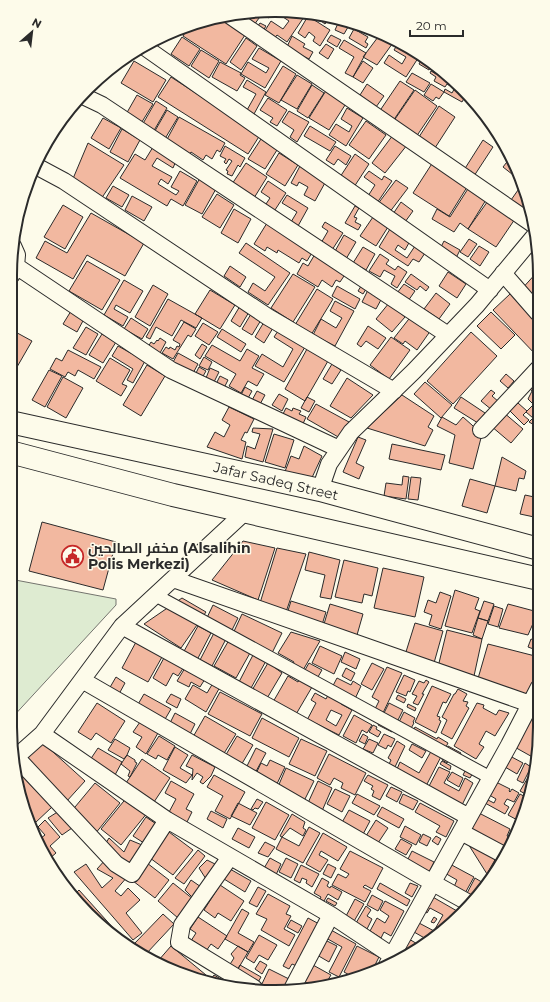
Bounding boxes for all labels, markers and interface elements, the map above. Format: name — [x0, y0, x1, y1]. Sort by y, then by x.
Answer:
north arrow — [12, 12, 52, 52]
scale bar — [410, 12, 463, 38]
text: N — [29, 15, 44, 31]
text: 20 m — [416, 18, 447, 33]
street label: Jafar Sadeq Street — [211, 458, 341, 504]
place label: مخفر الصالحين (Alsalihin Polis Merkezi) — [88, 539, 251, 573]
public building icon: مخفر الصالحين (Alsalihin Polis Merkezi) — [60, 543, 86, 569]

